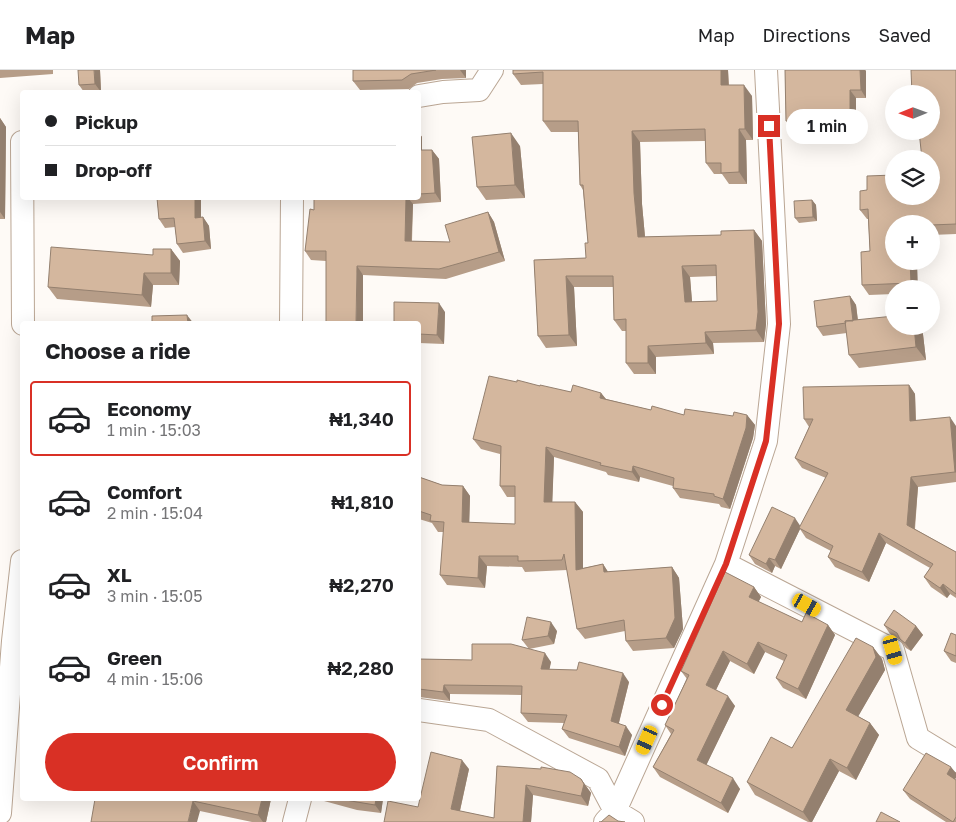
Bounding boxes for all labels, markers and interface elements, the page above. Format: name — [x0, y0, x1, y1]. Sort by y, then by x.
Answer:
text: Map — [25, 20, 75, 49]
text: Map — [698, 24, 734, 46]
text: Directions — [762, 24, 850, 46]
text: Saved — [878, 24, 931, 46]
north arrow — [885, 85, 940, 140]
map controls — [885, 85, 940, 335]
callout: 1 min — [786, 108, 869, 144]
text: Pickup — [75, 110, 138, 133]
route end — [758, 115, 780, 137]
text: 1 min — [807, 116, 847, 136]
button: layers — [885, 150, 940, 205]
text: Drop-off — [75, 158, 152, 181]
button: + — [885, 215, 940, 270]
button: − — [885, 280, 940, 335]
text: Choose a ride — [45, 337, 191, 364]
icon: car — [47, 396, 92, 441]
text: Economy — [107, 397, 192, 420]
text: ₦1,340 — [329, 407, 394, 430]
text: 1 min · 15:03 — [107, 420, 201, 440]
icon: car — [47, 479, 92, 524]
text: Comfort — [107, 480, 182, 503]
text: ₦1,810 — [331, 490, 394, 513]
text: 2 min · 15:04 — [107, 503, 203, 523]
icon: car — [47, 562, 92, 607]
text: XL — [107, 563, 132, 586]
text: ₦2,270 — [329, 573, 394, 596]
text: 3 min · 15:05 — [107, 586, 203, 606]
car — [790, 591, 823, 619]
car — [881, 634, 904, 666]
icon: car — [47, 645, 92, 690]
text: Green — [107, 646, 162, 669]
text: ₦2,280 — [328, 656, 394, 679]
text: 4 min · 15:06 — [107, 669, 203, 689]
route start — [651, 694, 673, 716]
car — [634, 723, 659, 757]
button: Confirm — [45, 733, 396, 791]

